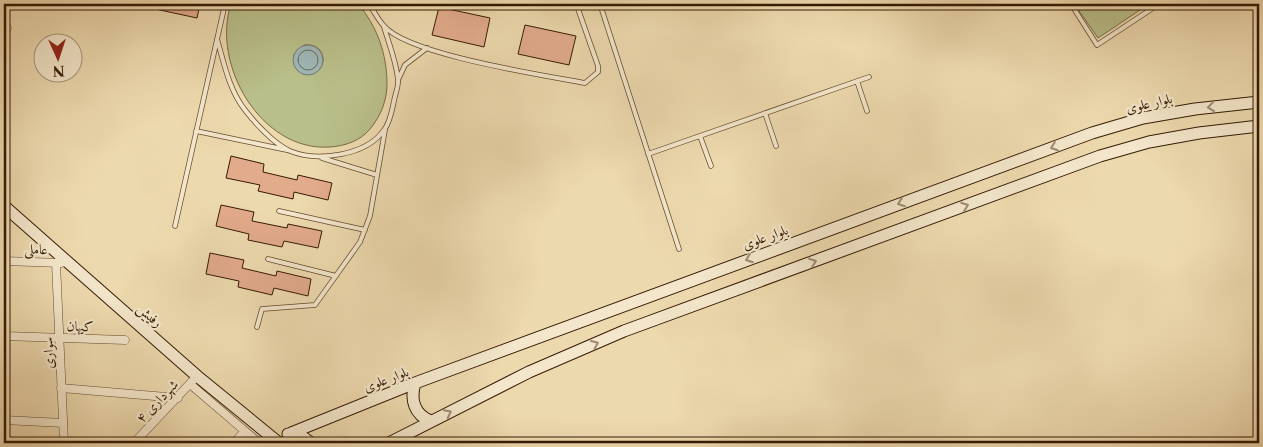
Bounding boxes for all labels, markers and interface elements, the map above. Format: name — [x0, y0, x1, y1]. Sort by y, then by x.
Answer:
north arrow — [32, 32, 82, 82]
text: N — [52, 62, 65, 80]
street label: بلوار علوی — [1124, 89, 1174, 117]
one-way arrow — [1206, 101, 1214, 112]
one-way arrow — [1050, 141, 1059, 151]
one-way arrow — [898, 197, 906, 207]
one-way arrow — [961, 202, 969, 212]
street label: بلوار علوی — [740, 220, 791, 254]
street label: عاملی — [24, 240, 48, 259]
one-way arrow — [745, 253, 754, 263]
one-way arrow — [808, 258, 817, 268]
street label: رفیش — [133, 299, 167, 332]
street label: کیهان — [66, 317, 94, 336]
street label: سواری — [38, 337, 58, 369]
one-way arrow — [590, 339, 599, 350]
street label: بلوار علوی — [361, 362, 412, 396]
street label: شهرداری ۴ — [132, 375, 183, 427]
one-way arrow — [443, 409, 452, 419]

